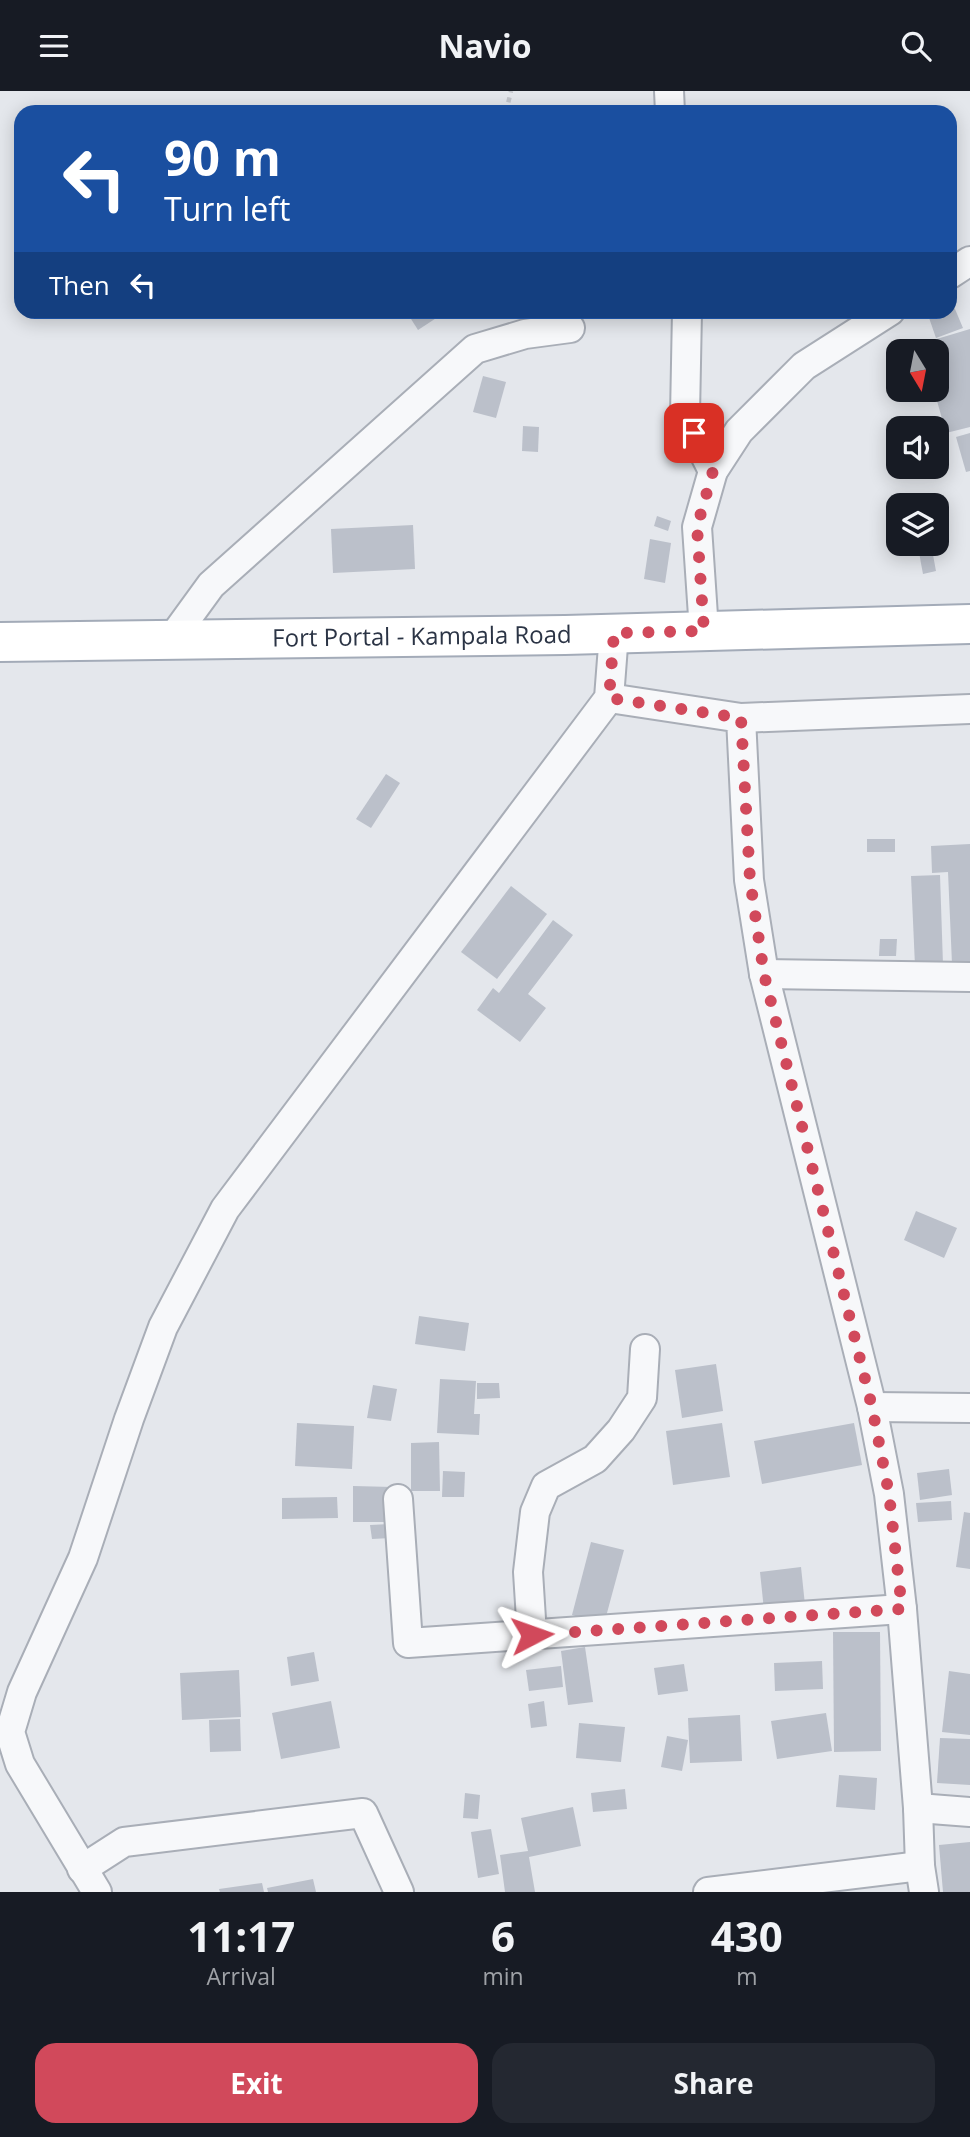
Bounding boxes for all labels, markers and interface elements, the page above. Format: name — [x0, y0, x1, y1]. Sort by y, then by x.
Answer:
text: Navio — [438, 24, 532, 67]
icon: menu — [35, 27, 73, 65]
icon: search — [897, 27, 935, 65]
text: 90 m — [164, 124, 281, 190]
icon: left — [49, 133, 140, 224]
text: Turn left — [164, 187, 290, 230]
icon: left — [124, 266, 162, 304]
text: Then — [49, 267, 110, 303]
north arrow — [886, 339, 948, 403]
map controls — [886, 339, 949, 556]
pin — [664, 403, 724, 463]
icon: arrive — [675, 414, 713, 452]
button: sound — [886, 416, 949, 479]
button: layers — [886, 493, 949, 556]
street label: Fort Portal - Kampala Road — [272, 617, 572, 654]
position arrow — [495, 1598, 569, 1672]
text: 11:17 — [187, 1907, 295, 1964]
text: 6 — [491, 1907, 515, 1964]
text: 430 — [711, 1907, 783, 1964]
text: Arrival — [207, 1960, 276, 1992]
text: min — [482, 1960, 524, 1992]
text: m — [736, 1960, 757, 1992]
button: Exit — [35, 2043, 478, 2123]
button: Share — [492, 2043, 935, 2123]

